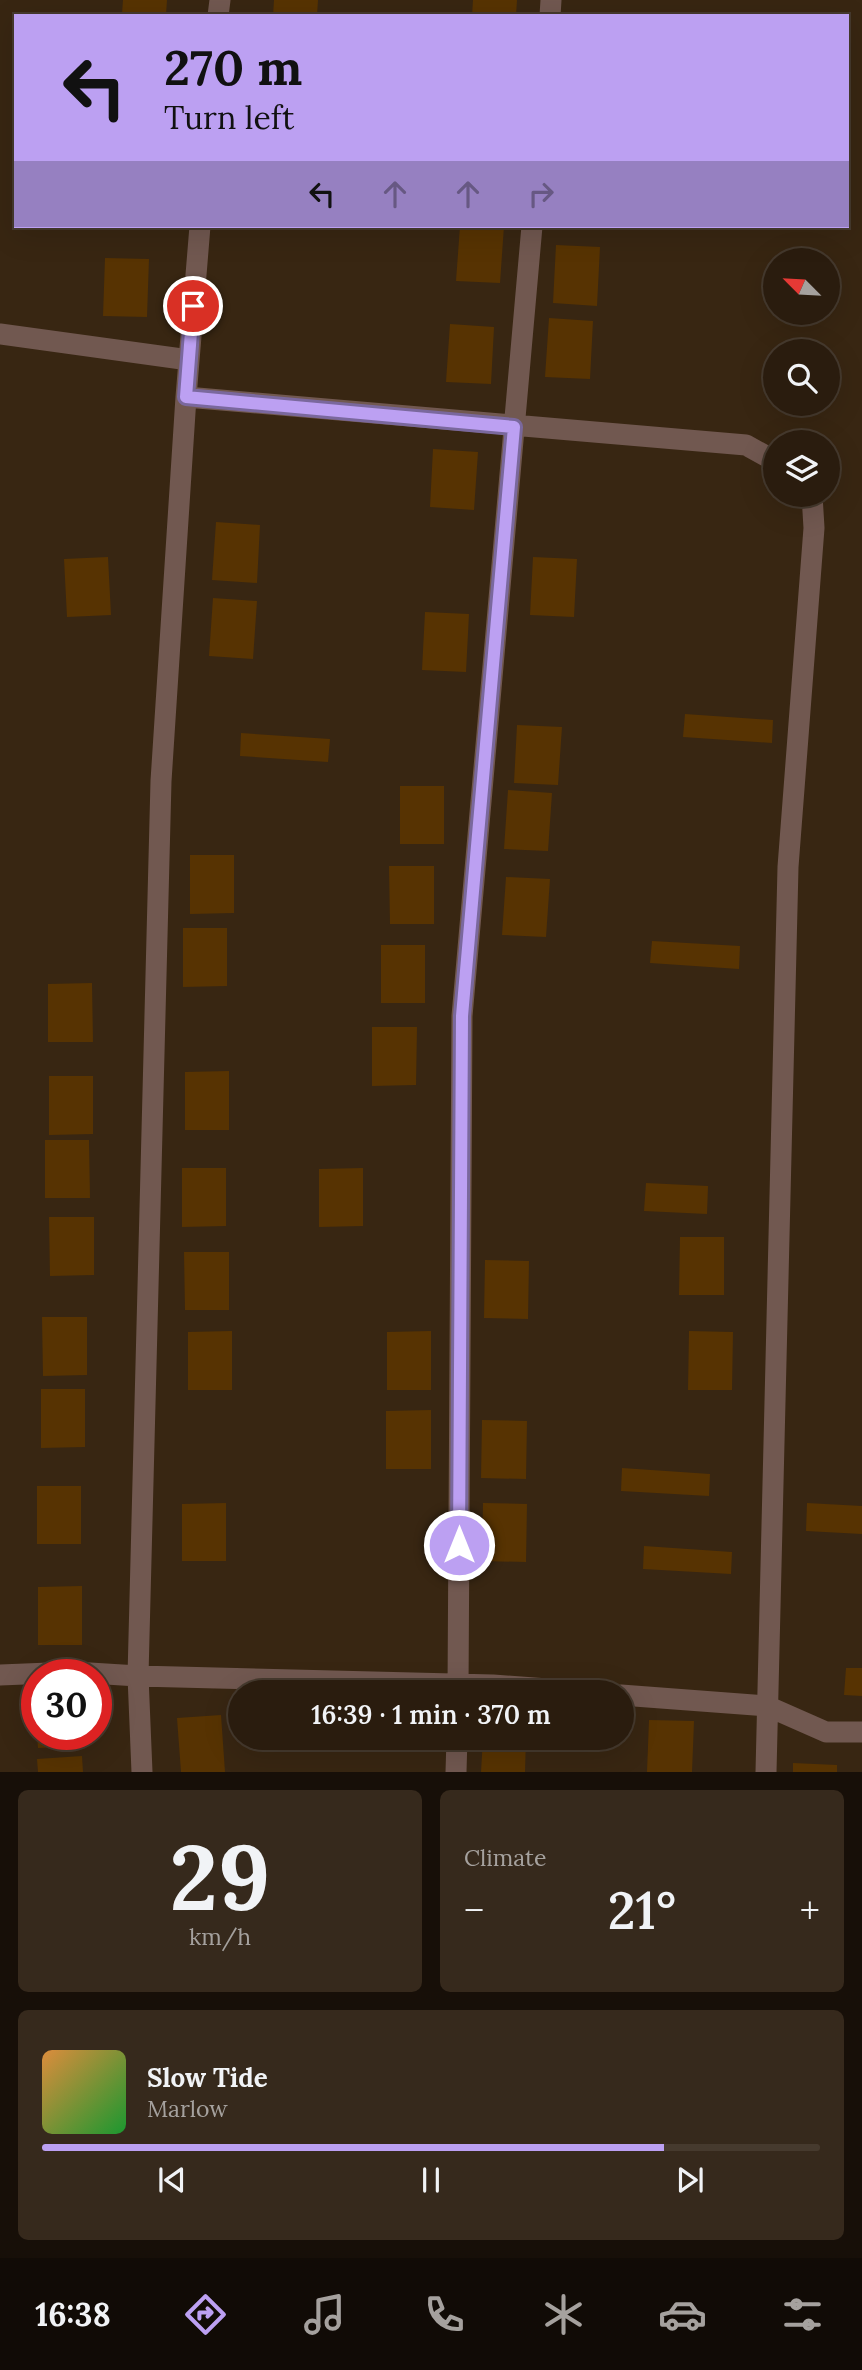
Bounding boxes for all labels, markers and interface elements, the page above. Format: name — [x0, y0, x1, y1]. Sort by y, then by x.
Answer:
text: 270 m — [164, 36, 302, 98]
icon: left — [49, 42, 140, 133]
text: Turn left — [164, 97, 294, 138]
icon: left — [303, 175, 341, 213]
icon: ahead — [376, 175, 414, 213]
icon: ahead — [449, 175, 487, 213]
icon: right — [522, 175, 560, 213]
north arrow — [763, 248, 840, 326]
map controls — [763, 248, 840, 507]
pin — [163, 276, 223, 336]
icon: arrive — [174, 287, 212, 325]
button: search — [763, 339, 840, 416]
button: layers — [763, 430, 840, 507]
position arrow — [422, 1508, 496, 1582]
speed limit sign: 30 — [21, 1659, 112, 1750]
text: 16:39 · 1 min · 370 m — [311, 1698, 551, 1731]
text: 29 — [170, 1818, 270, 1935]
text: Climate — [464, 1843, 546, 1872]
text: 21° — [608, 1877, 676, 1943]
text: − — [464, 1886, 484, 1934]
text: + — [800, 1886, 820, 1934]
text: km/h — [189, 1922, 251, 1951]
text: Slow Tide — [147, 2061, 268, 2094]
text: Marlow — [147, 2094, 228, 2123]
icon: previous — [153, 2161, 191, 2199]
icon: pause — [412, 2161, 450, 2199]
icon: next — [671, 2161, 709, 2199]
icon: directions — [181, 2290, 230, 2339]
icon: music — [300, 2290, 349, 2339]
icon: phone — [420, 2290, 469, 2339]
icon: climate — [539, 2290, 588, 2339]
icon: car — [658, 2290, 707, 2339]
icon: filters — [778, 2290, 827, 2339]
text: 16:38 — [35, 2294, 111, 2335]

